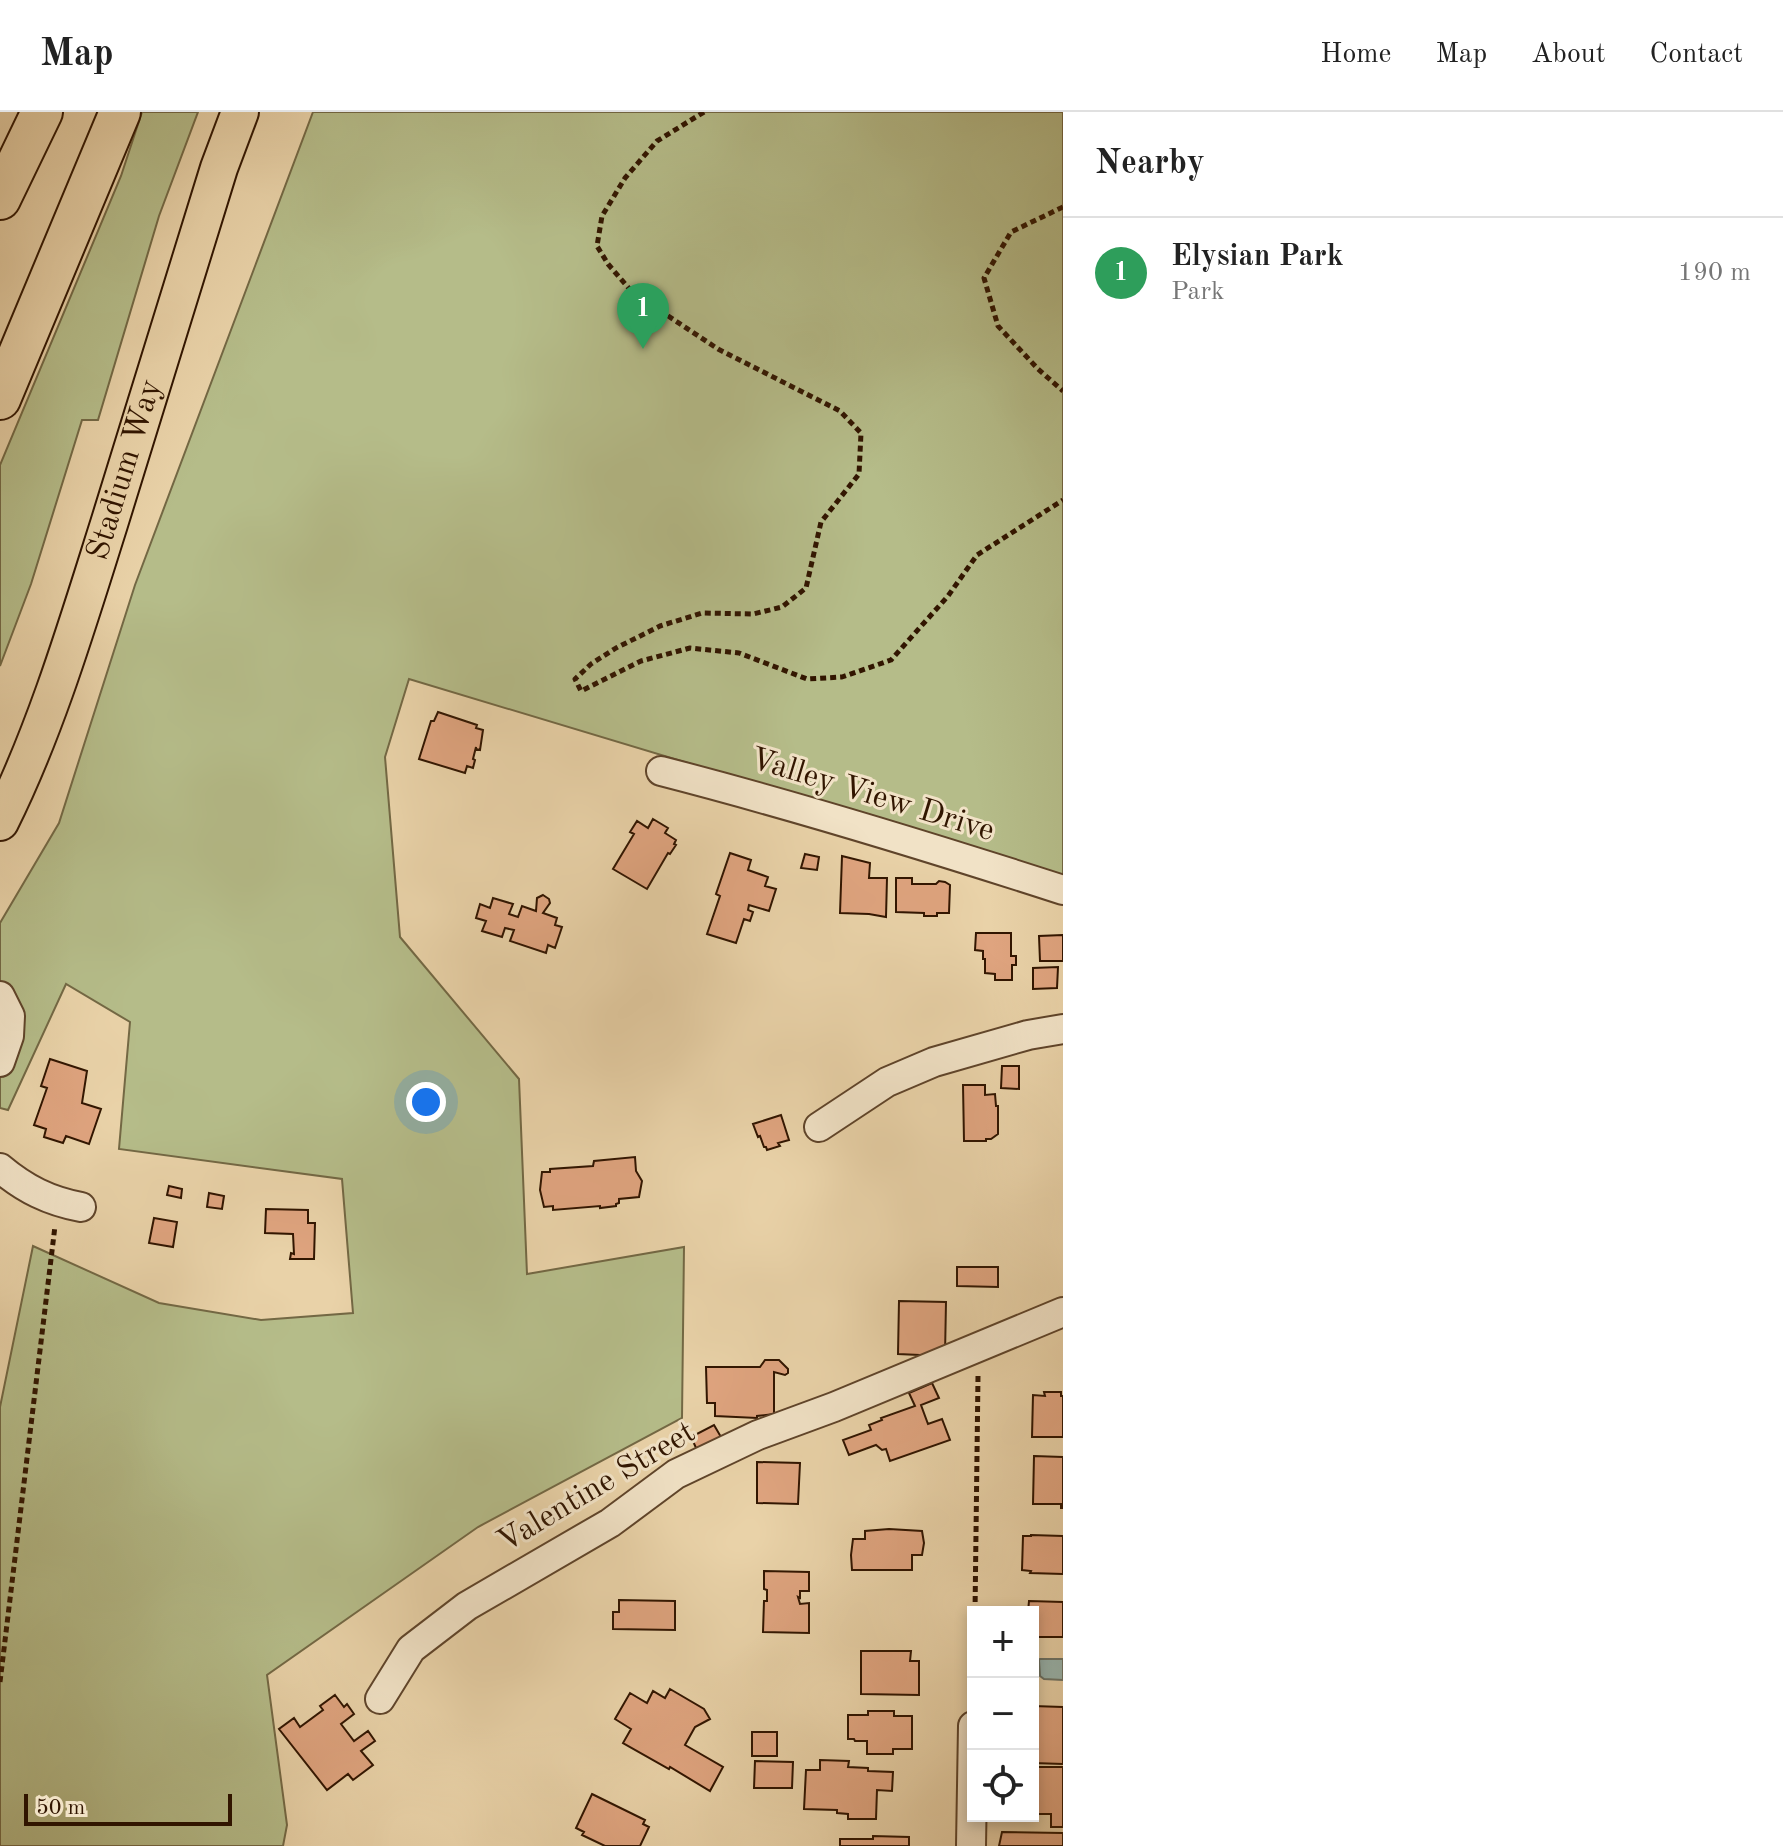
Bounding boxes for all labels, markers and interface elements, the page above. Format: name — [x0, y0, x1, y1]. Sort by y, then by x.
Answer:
text: Map — [40, 36, 114, 74]
text: Home — [1320, 41, 1391, 69]
text: Map — [1435, 41, 1487, 69]
text: About — [1531, 41, 1606, 69]
text: Contact — [1650, 41, 1743, 69]
text: Nearby — [1095, 147, 1205, 181]
text: Elysian Park — [1171, 242, 1344, 272]
text: 1 — [1113, 260, 1129, 286]
text: 190 m — [1678, 260, 1751, 286]
text: Park — [1171, 279, 1225, 305]
pin: 1 — [617, 283, 669, 349]
street label: Stadium Way — [83, 376, 168, 564]
street label: Valley View Drive — [746, 744, 998, 848]
your location — [406, 1082, 446, 1122]
street label: Valentine Street — [493, 1417, 701, 1559]
map controls — [967, 1606, 1039, 1822]
button: + — [967, 1606, 1039, 1678]
button: − — [967, 1678, 1039, 1750]
button: locate — [967, 1750, 1039, 1822]
scale bar — [24, 1790, 232, 1826]
text: 50 m — [36, 1797, 85, 1819]

